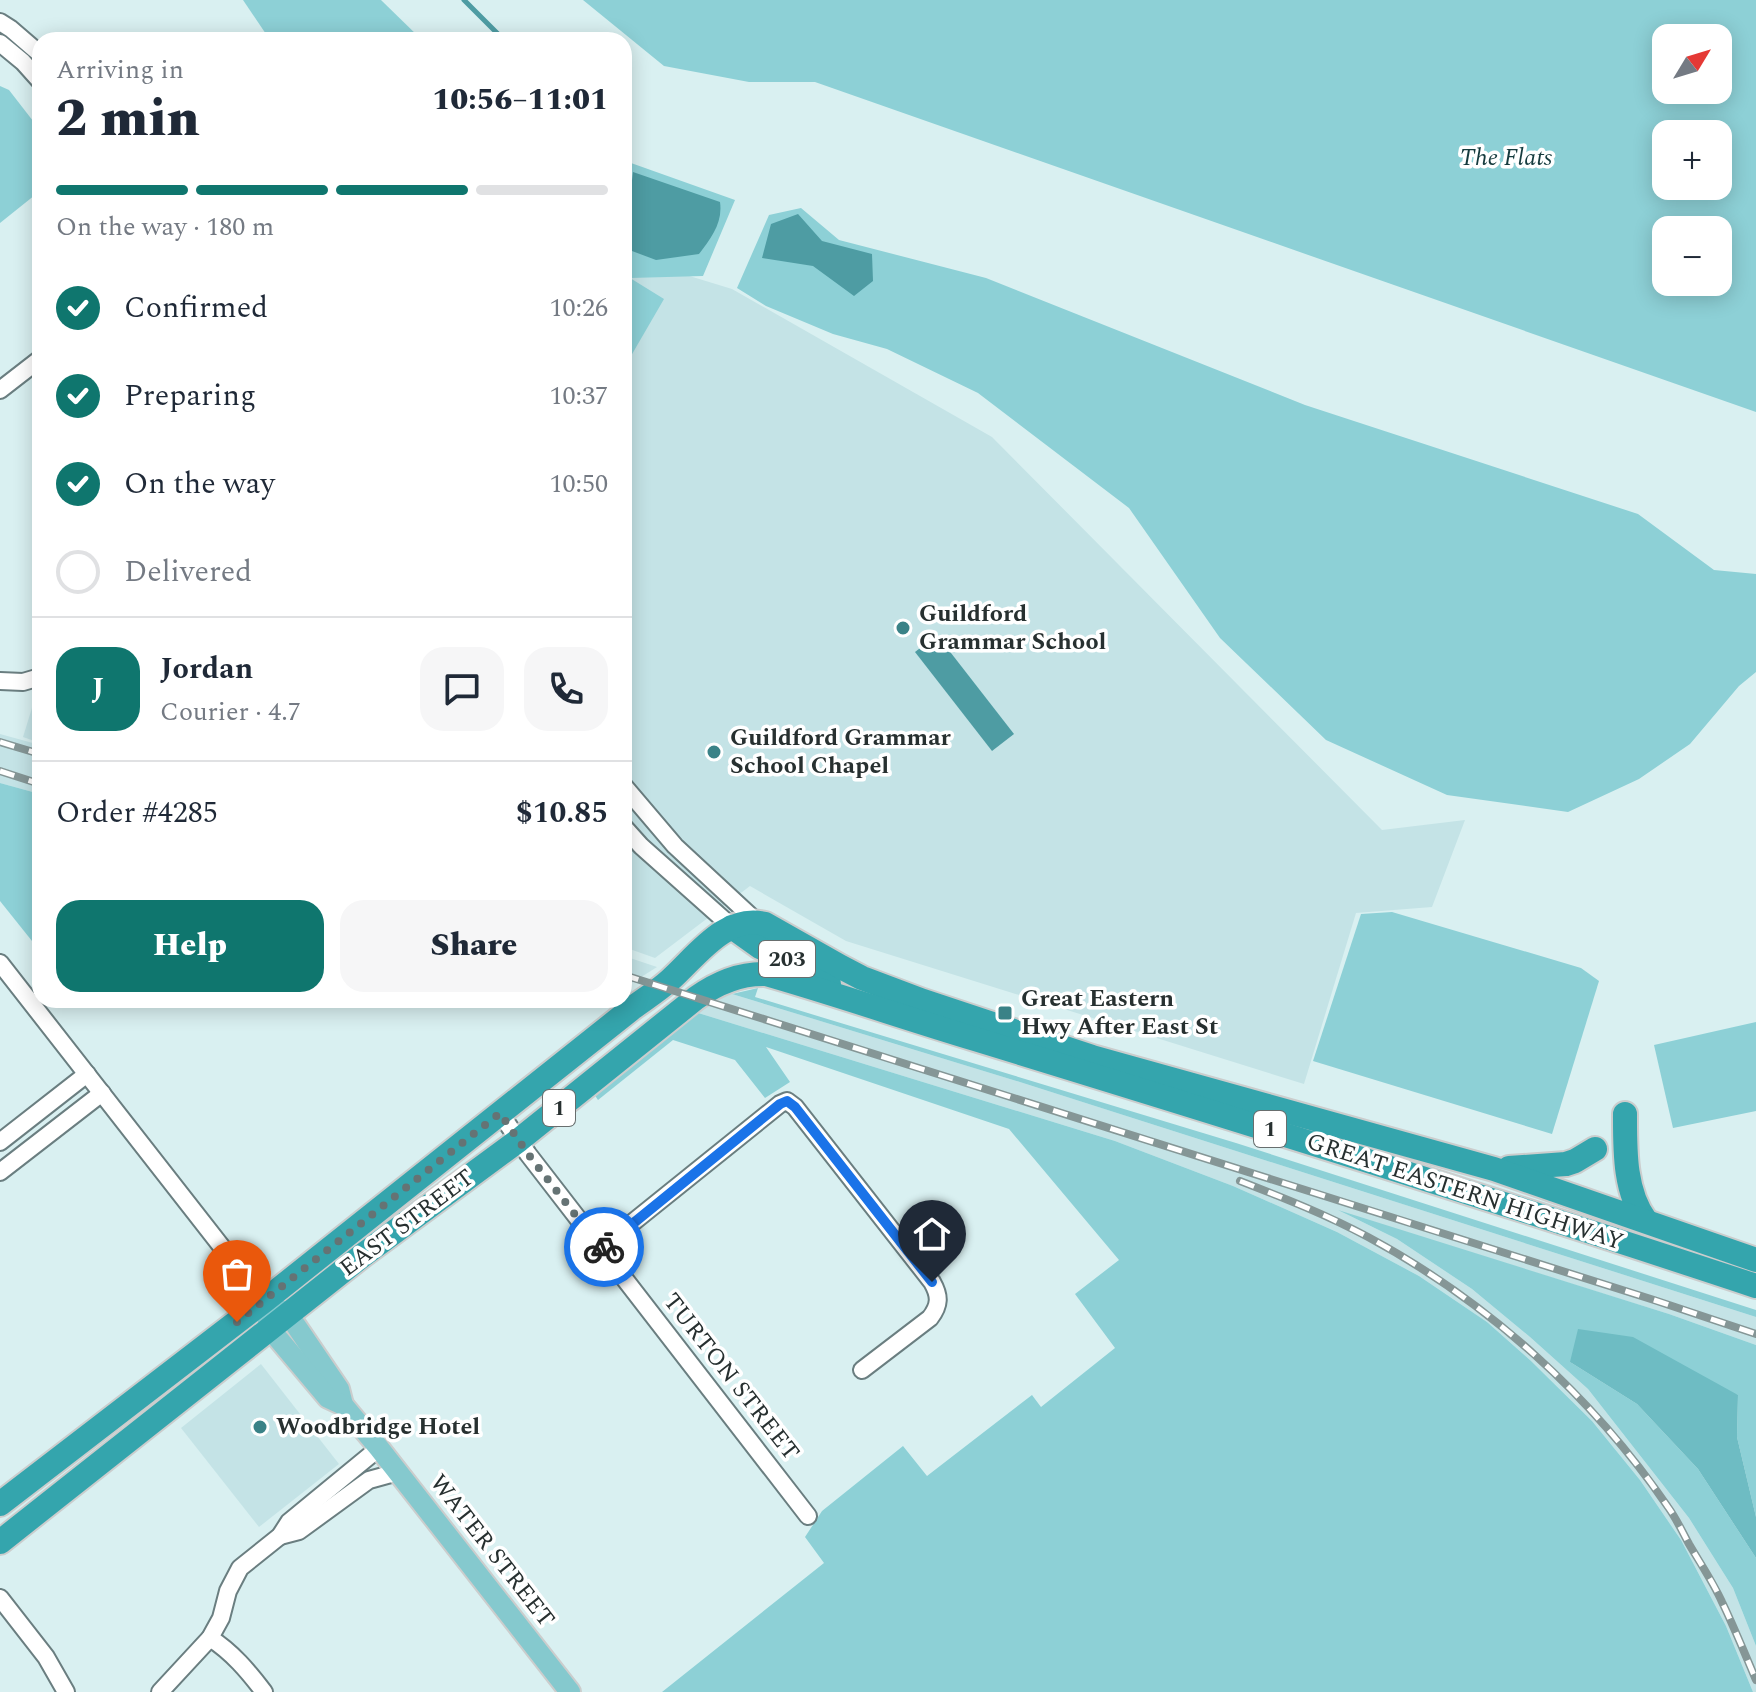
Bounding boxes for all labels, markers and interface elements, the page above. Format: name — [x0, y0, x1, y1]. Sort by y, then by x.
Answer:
north arrow — [1652, 24, 1732, 104]
map controls — [1652, 24, 1732, 296]
text: Arriving in — [56, 50, 184, 90]
text: 10:56–11:01 — [432, 77, 608, 123]
text: 2 min — [56, 80, 200, 159]
button: + — [1652, 120, 1732, 200]
park label: The Flats — [1460, 140, 1553, 176]
text: On the way · 180 m — [56, 207, 274, 247]
button: − — [1652, 216, 1732, 296]
text: Confirmed — [124, 285, 268, 331]
icon: check — [56, 286, 100, 330]
text: 10:26 — [549, 288, 608, 328]
text: Preparing — [124, 373, 256, 419]
icon: check — [56, 374, 100, 418]
text: 10:37 — [549, 376, 608, 416]
text: On the way — [124, 461, 275, 507]
icon: check — [56, 462, 100, 506]
text: 10:50 — [549, 464, 608, 504]
text: Delivered — [124, 549, 252, 595]
place label: Guildford Grammar School — [919, 596, 1107, 660]
marker: Guildford Grammar School — [894, 619, 912, 637]
text: Jordan — [160, 646, 253, 692]
button: chat — [420, 647, 504, 731]
button: phone — [524, 647, 608, 731]
text: J — [92, 666, 104, 712]
text: Courier · 4.7 — [160, 692, 301, 732]
place label: Guildford Grammar School Chapel — [730, 720, 952, 784]
marker: Guildford Grammar School Chapel — [705, 743, 723, 761]
text: Order #4285 — [56, 790, 218, 836]
text: $10.85 — [516, 790, 608, 836]
button: Help — [56, 900, 324, 992]
button: Share — [340, 900, 608, 992]
road number: 203 — [759, 941, 815, 977]
place label: Great Eastern Hwy After East St — [1021, 981, 1218, 1045]
marker: Great Eastern Hwy After East St — [996, 1004, 1014, 1022]
road number: 1 — [543, 1090, 575, 1126]
road number: 1 — [1254, 1111, 1286, 1147]
street label: GREAT EASTERN HIGHWAY — [1302, 1124, 1628, 1260]
street label: EAST STREET — [332, 1160, 482, 1286]
pin — [898, 1200, 966, 1282]
courier — [564, 1207, 644, 1287]
icon: home — [910, 1212, 954, 1256]
icon: bike — [582, 1225, 626, 1269]
pin — [203, 1240, 271, 1322]
icon: bag — [215, 1252, 259, 1296]
street label: TURTON STREET — [654, 1285, 808, 1469]
place label: Woodbridge Hotel — [276, 1409, 480, 1445]
marker: Woodbridge Hotel — [251, 1418, 269, 1436]
street label: WATER STREET — [421, 1467, 563, 1635]

